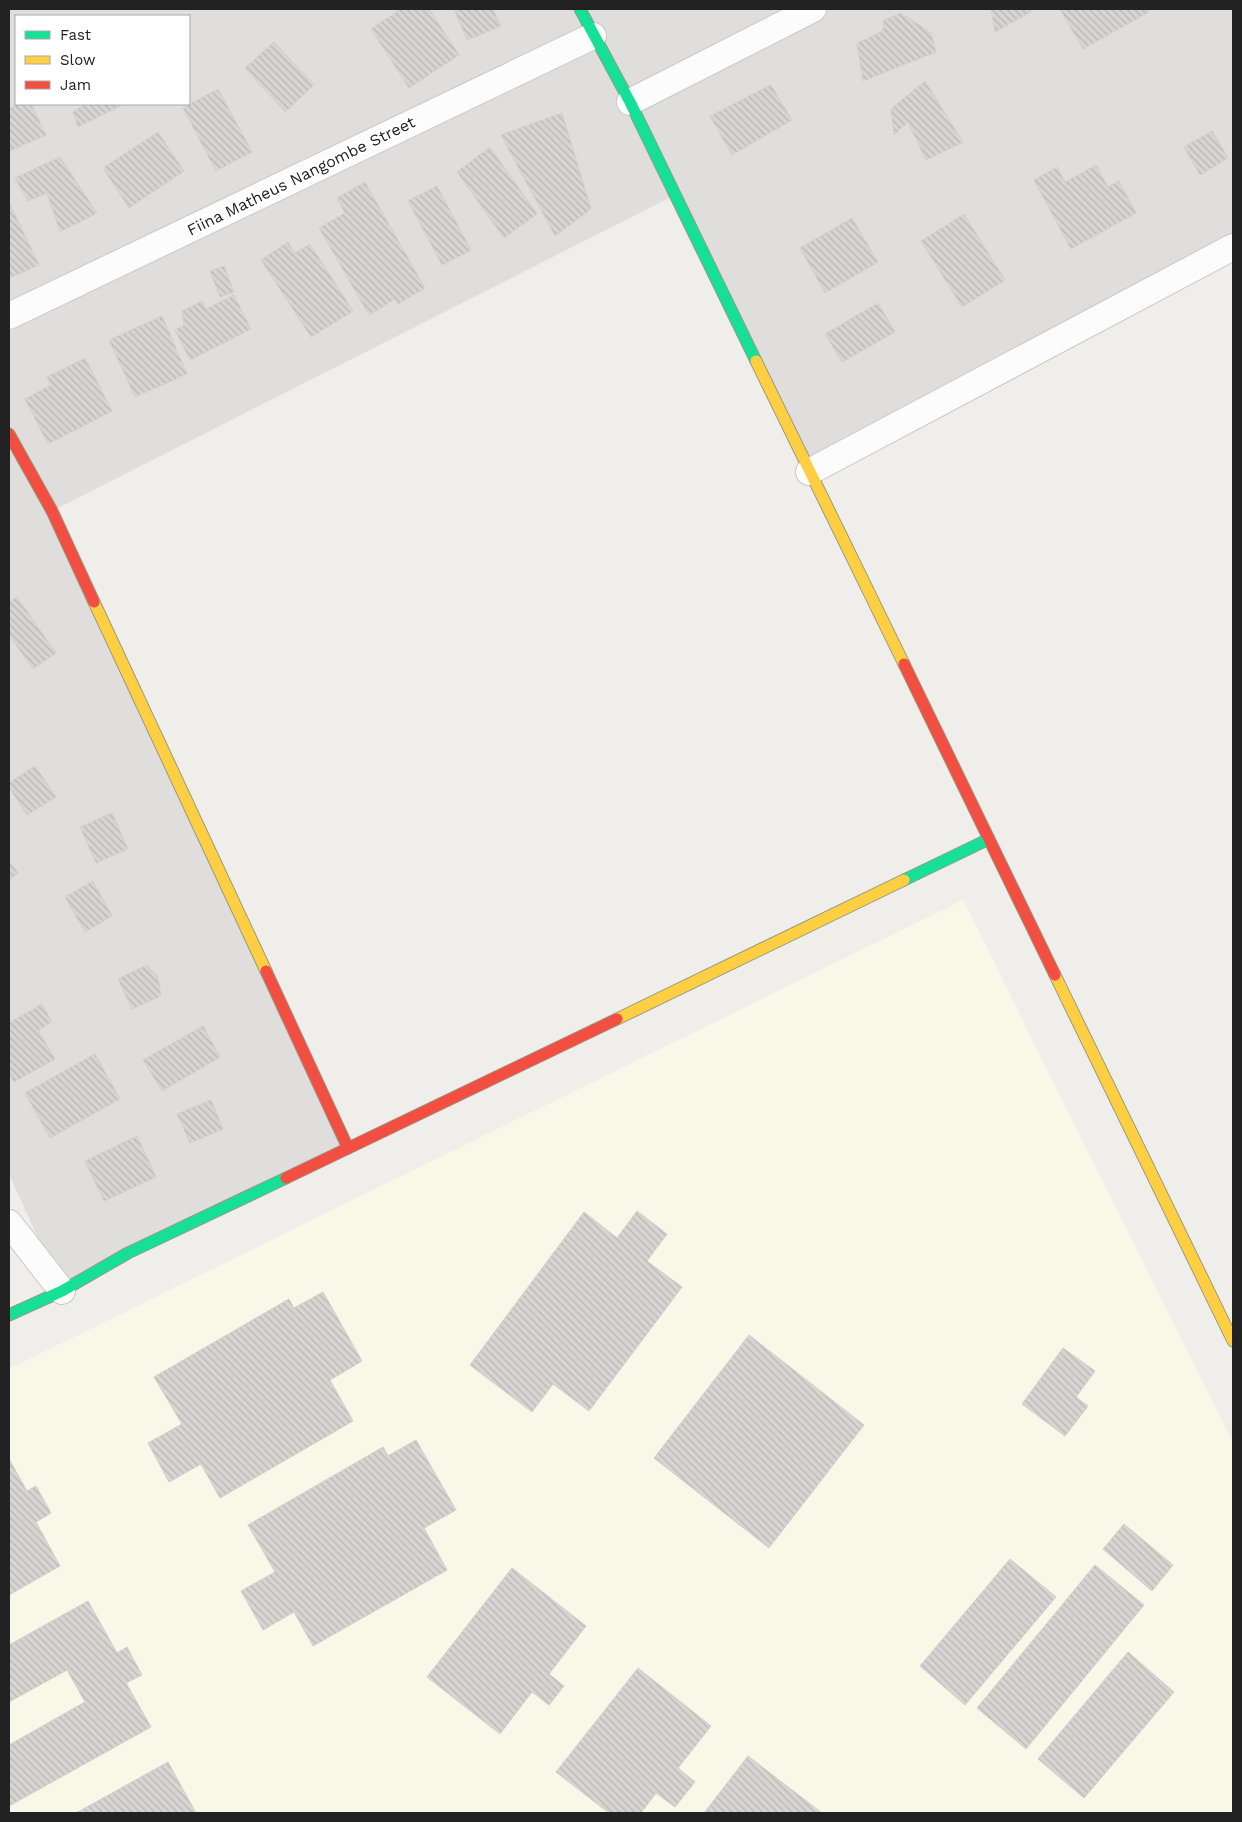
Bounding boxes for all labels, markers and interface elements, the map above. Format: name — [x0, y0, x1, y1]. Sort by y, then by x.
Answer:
legend — [15, 15, 190, 105]
text: Fast — [60, 26, 92, 44]
text: Slow — [60, 51, 96, 69]
text: Jam — [60, 76, 91, 94]
street label: Fiina Matheus Nangombe Street — [184, 112, 418, 240]

